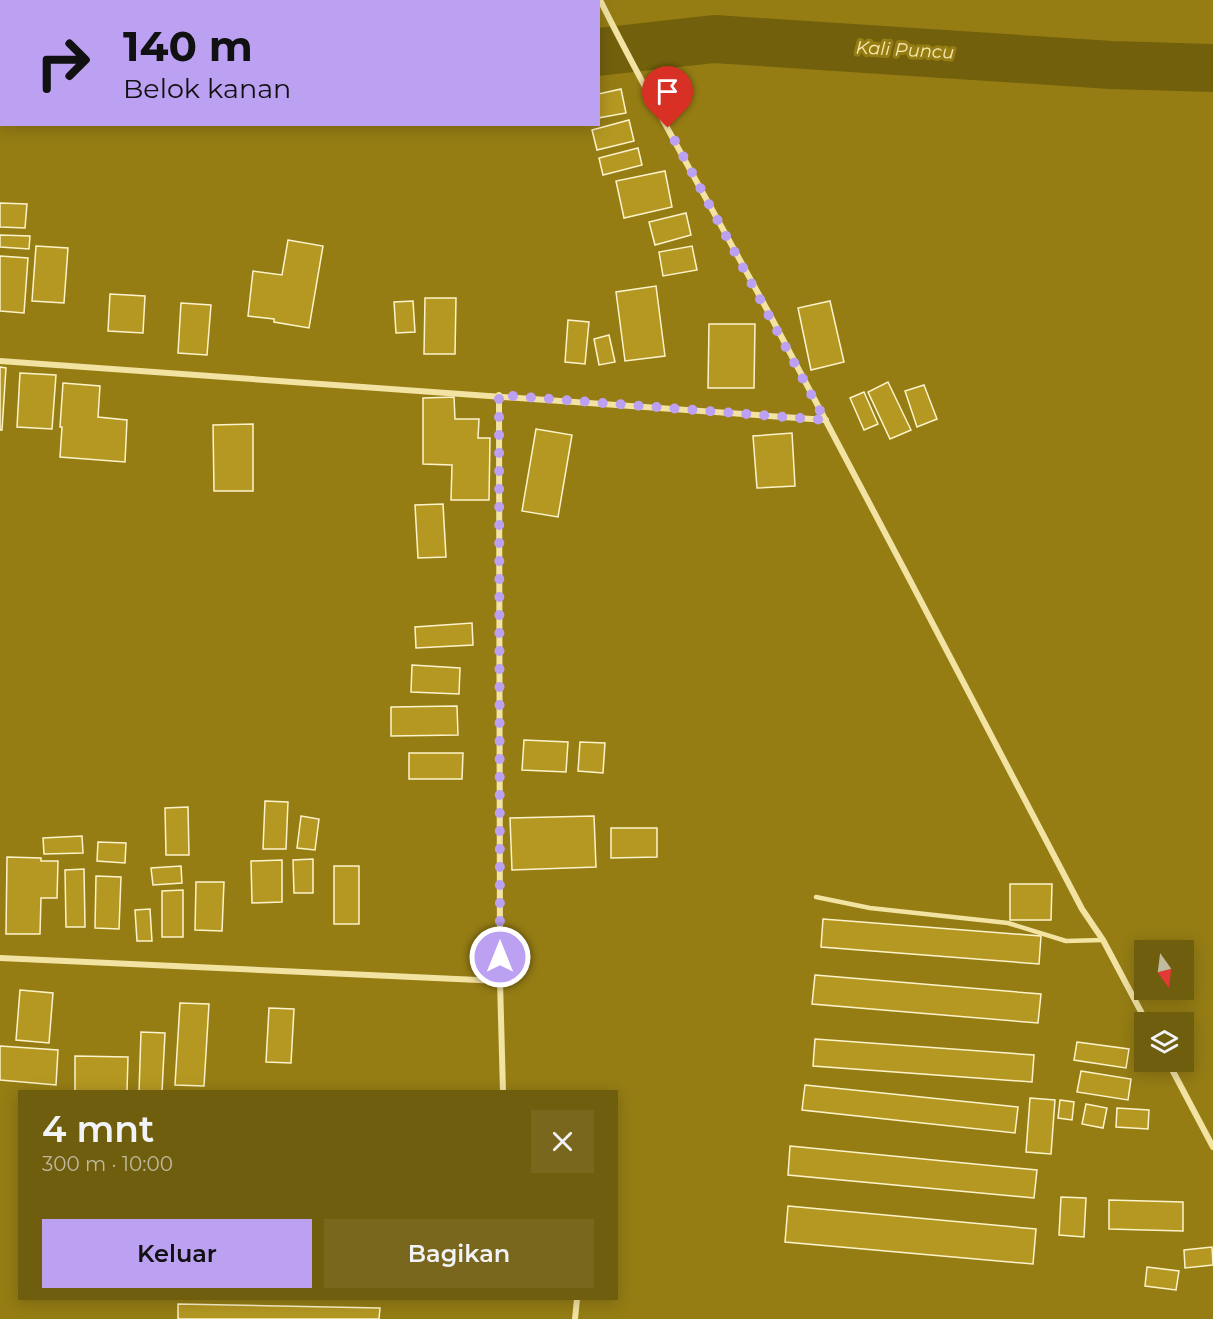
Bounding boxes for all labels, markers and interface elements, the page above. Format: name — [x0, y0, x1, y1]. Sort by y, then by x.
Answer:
text: 140 m — [123, 20, 253, 72]
icon: right — [24, 24, 102, 102]
water label: Kali Puncu — [855, 36, 955, 64]
pin — [642, 66, 693, 128]
text: Belok kanan — [123, 72, 291, 105]
icon: arrive — [651, 75, 684, 108]
position arrow — [468, 925, 532, 989]
north arrow — [1134, 940, 1194, 1000]
map controls — [1134, 940, 1194, 1072]
button: layers — [1134, 1012, 1194, 1072]
text: 4 mnt — [42, 1107, 154, 1151]
button: close — [531, 1110, 594, 1173]
text: 300 m · 10:00 — [42, 1152, 173, 1176]
button: Keluar — [42, 1219, 312, 1288]
button: Bagikan — [324, 1219, 594, 1288]

